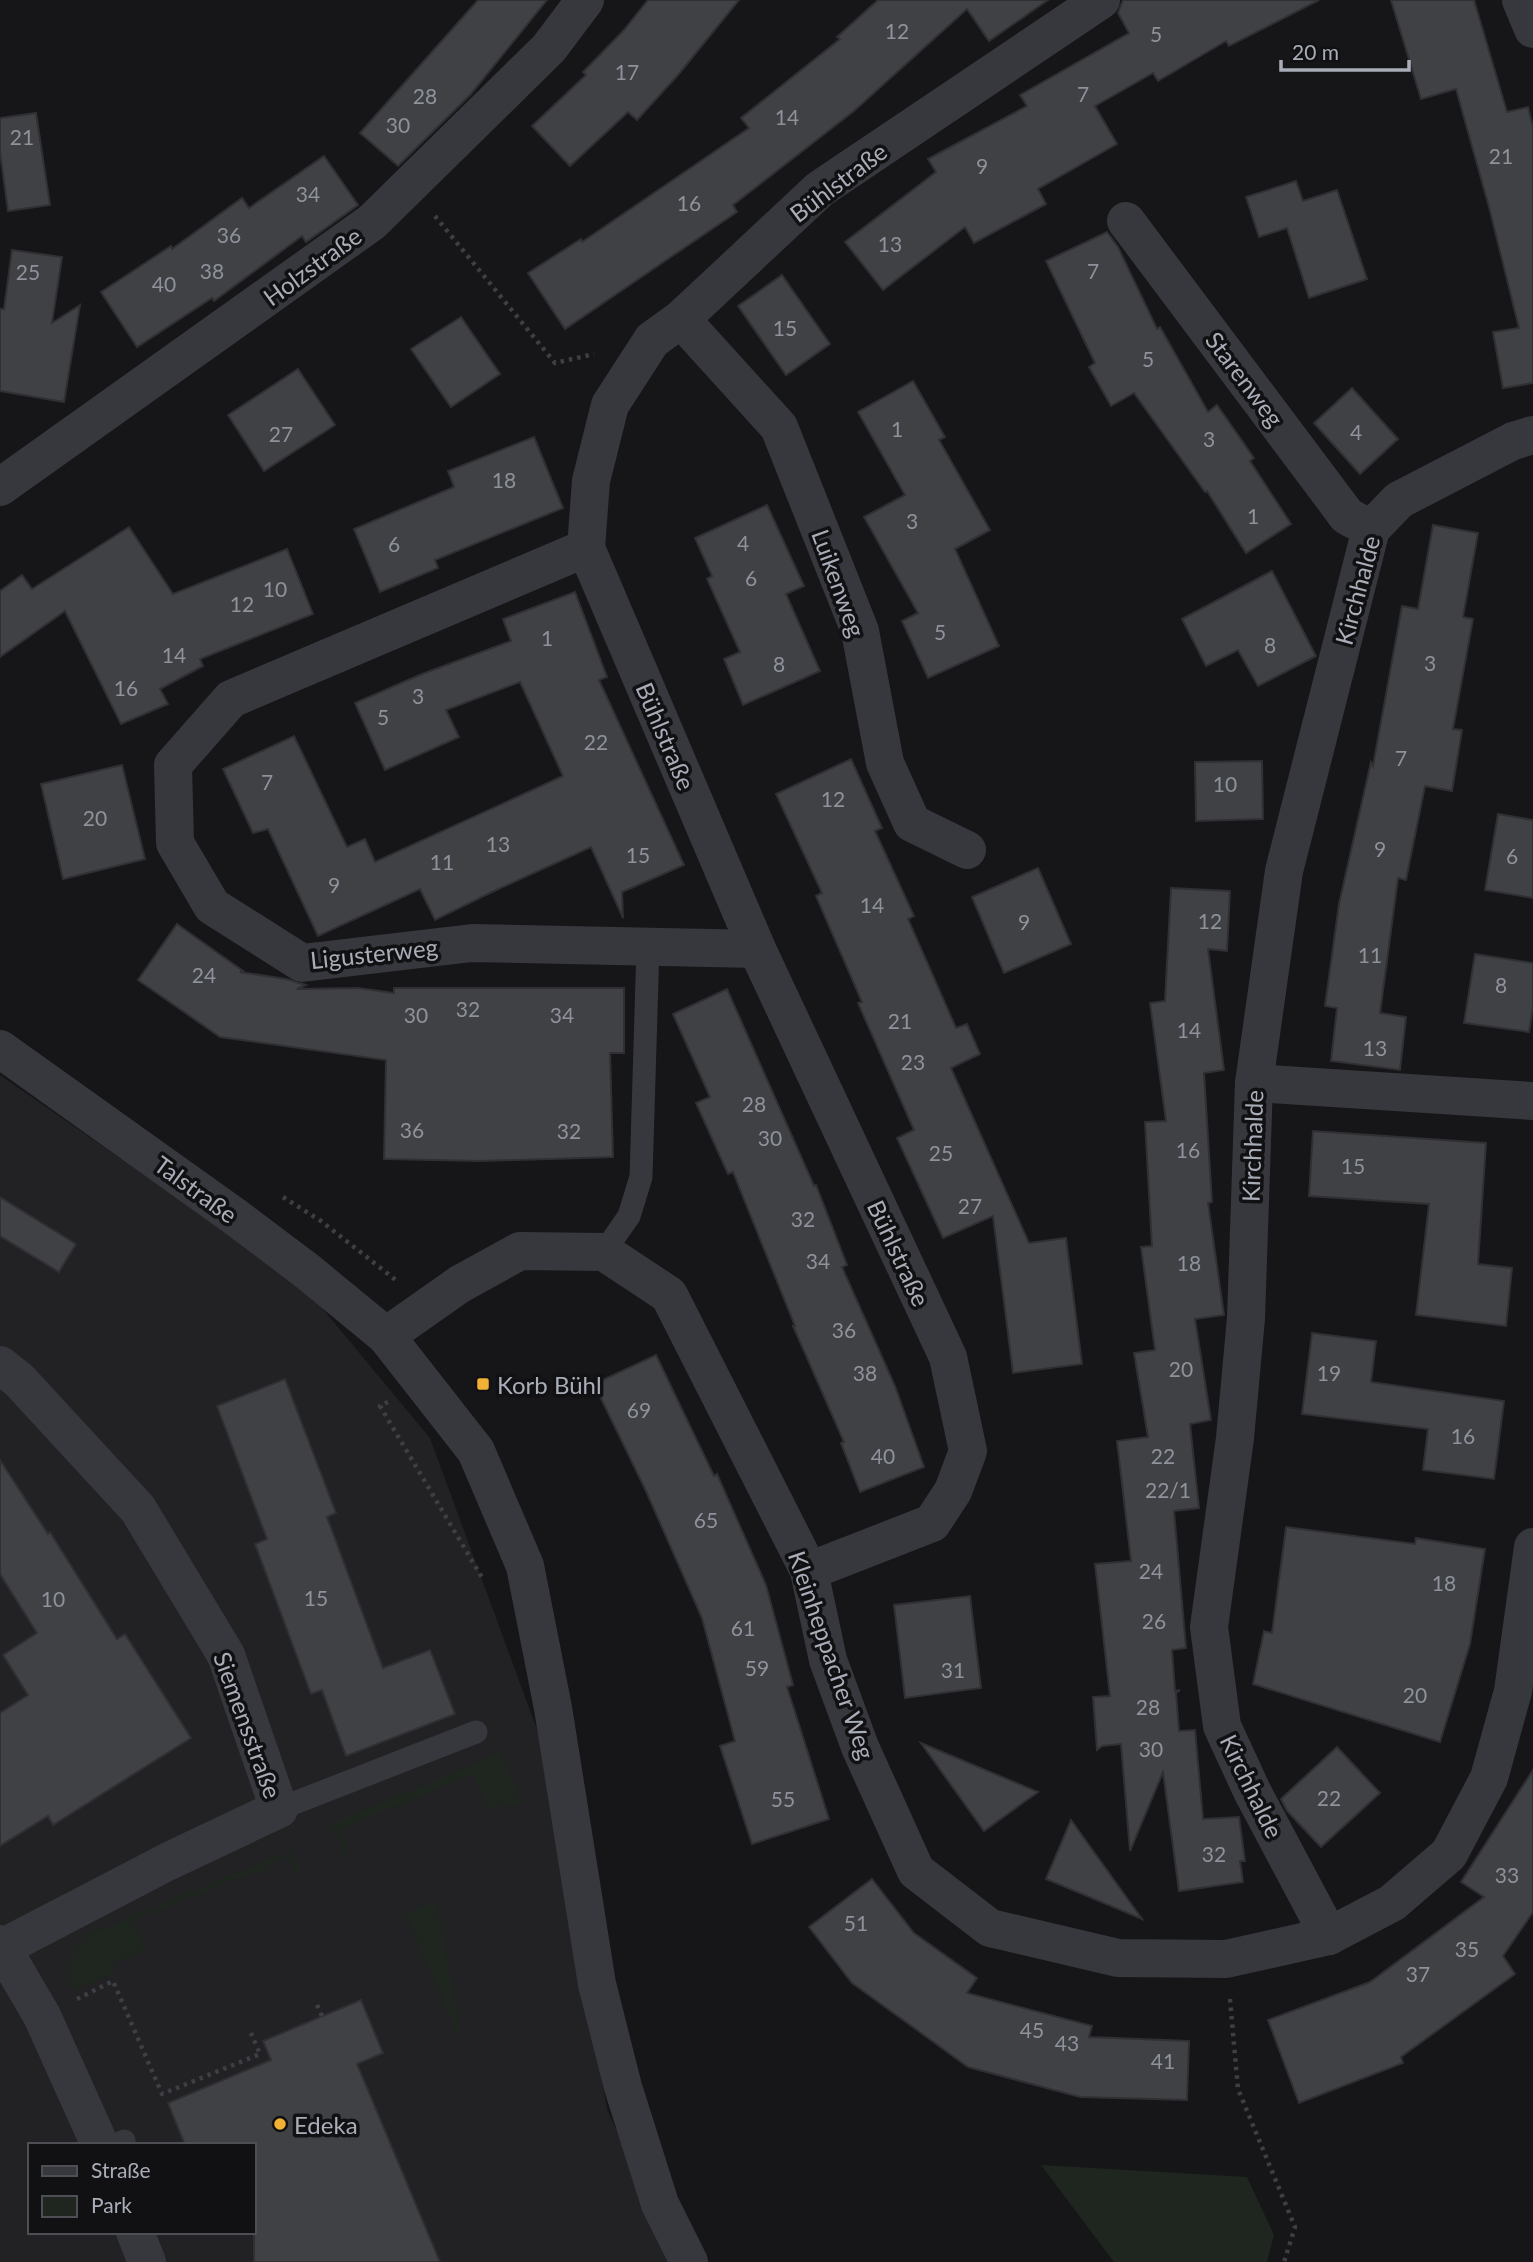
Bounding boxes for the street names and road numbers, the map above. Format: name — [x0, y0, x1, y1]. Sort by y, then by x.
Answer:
street label: Bühlstraße — [784, 136, 892, 228]
street label: Holzstraße — [257, 221, 367, 311]
street label: Starenweg — [1200, 326, 1290, 432]
street label: Luikenweg — [806, 525, 872, 641]
street label: Kirchhalde — [1329, 532, 1385, 648]
street label: Bühlstraße — [630, 678, 702, 794]
street label: Ligusterweg — [309, 932, 439, 974]
street label: Kirchhalde — [1236, 1090, 1268, 1202]
street label: Talstraße — [149, 1149, 243, 1229]
street label: Bühlstraße — [862, 1195, 936, 1311]
street label: Kleinheppacher Weg — [783, 1547, 881, 1763]
street label: Siemensstraße — [208, 1648, 288, 1802]
street label: Kirchhalde — [1214, 1729, 1290, 1843]

